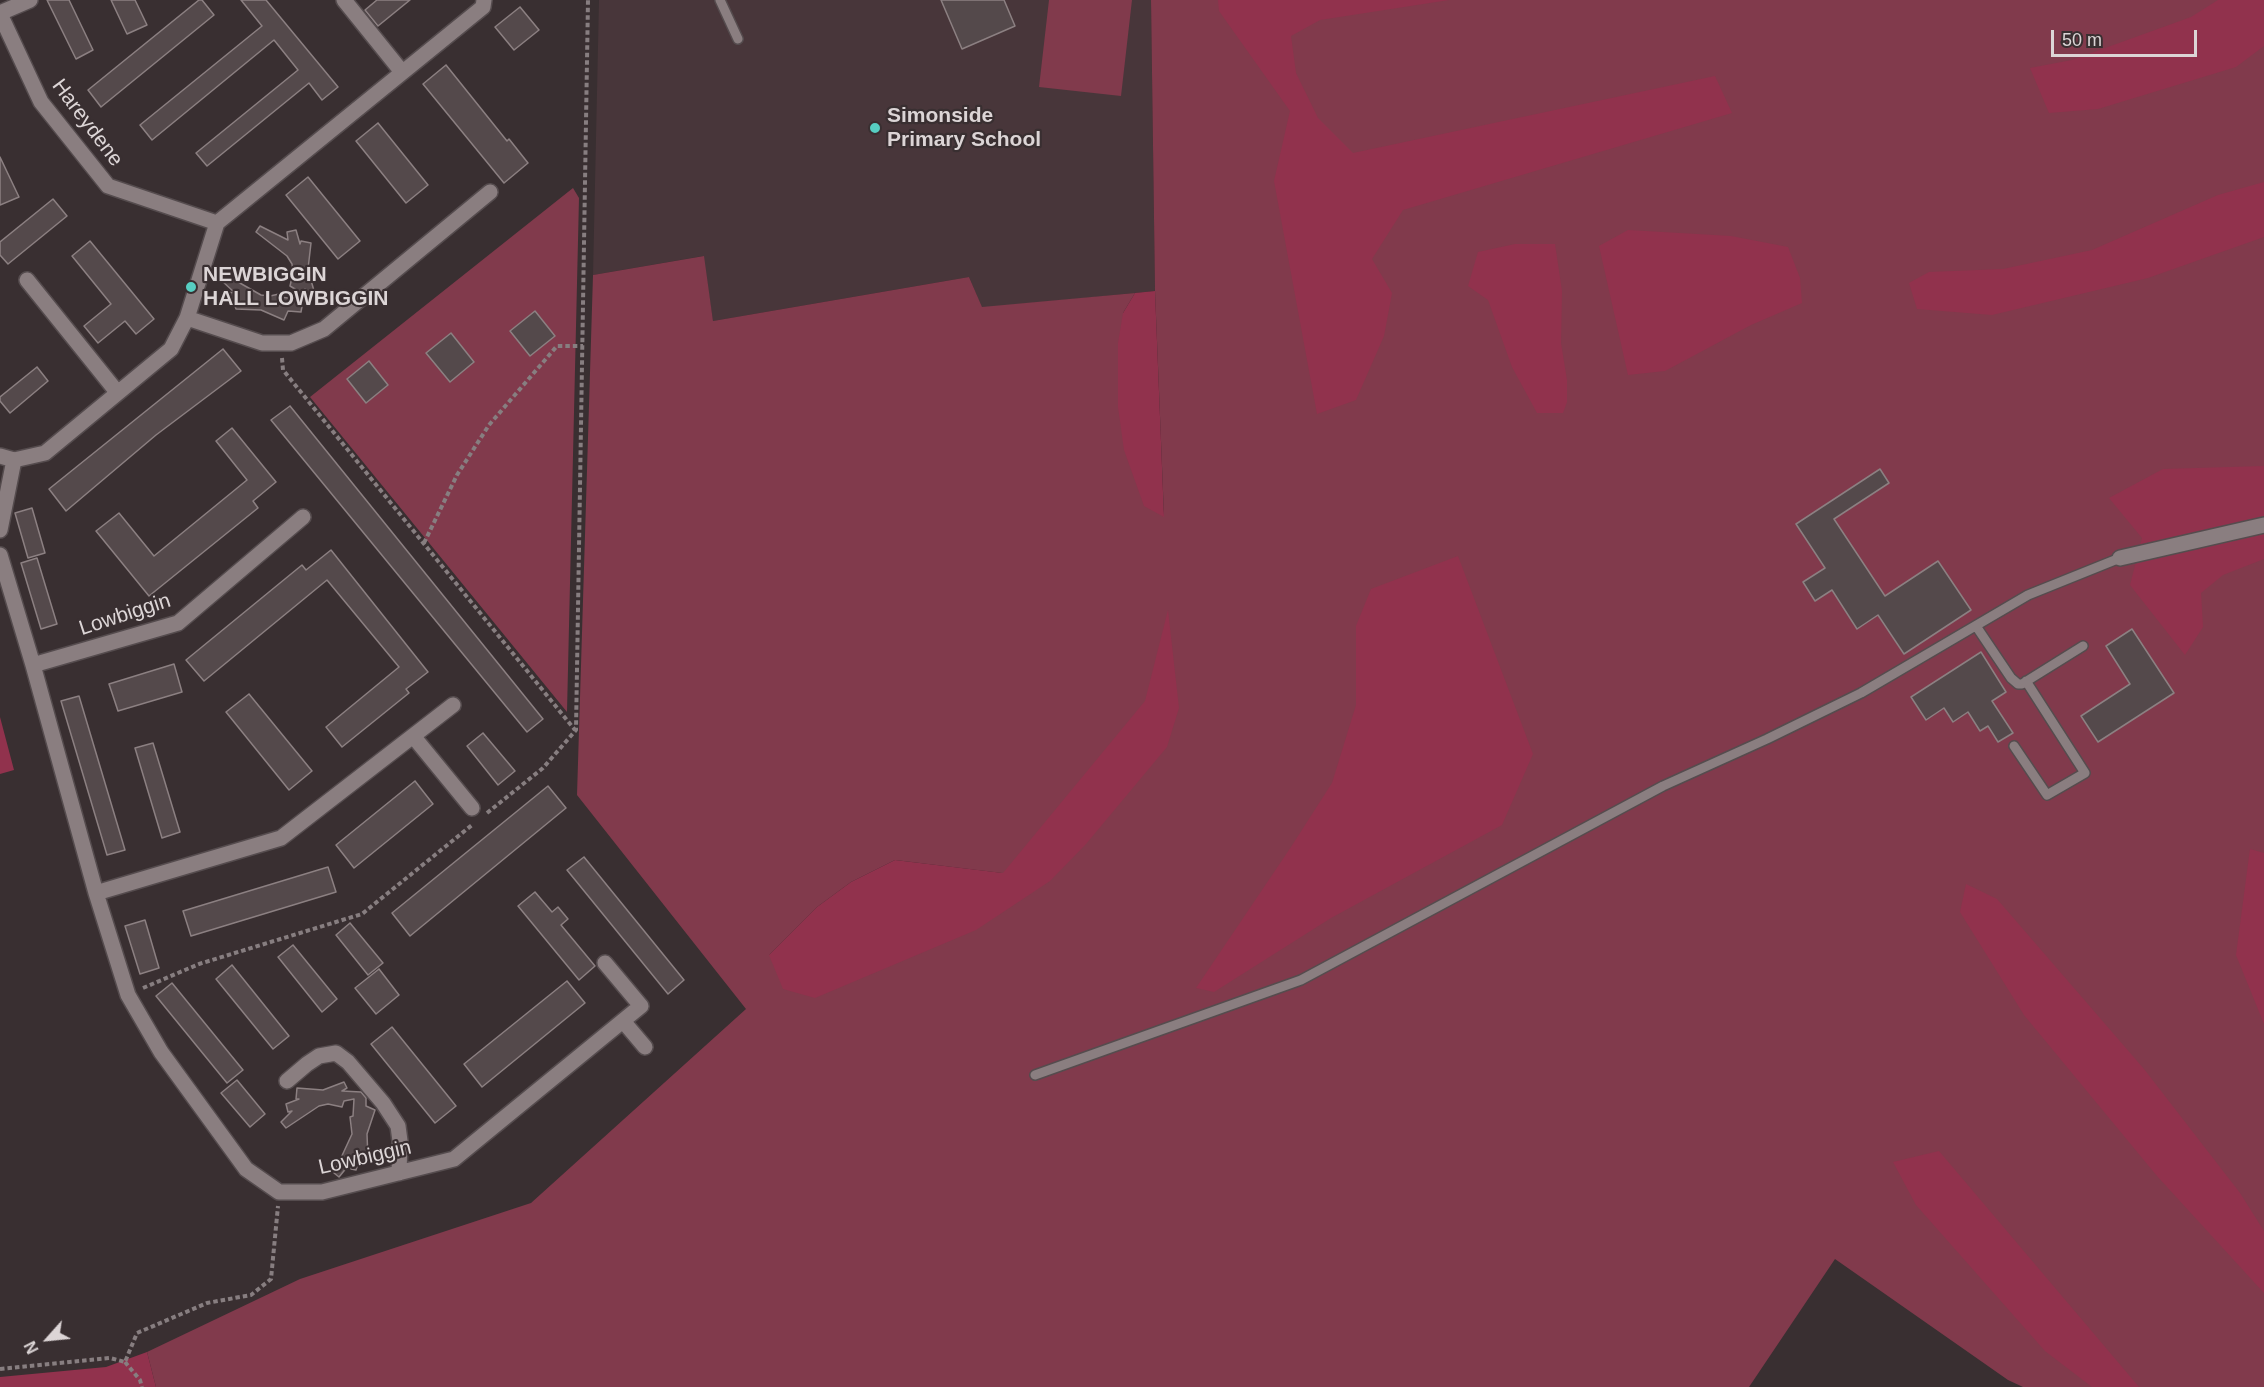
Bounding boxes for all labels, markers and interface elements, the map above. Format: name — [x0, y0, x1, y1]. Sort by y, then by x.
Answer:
scale bar — [2054, 18, 2200, 56]
text: 50 m — [2062, 30, 2102, 50]
street label: Hareydene — [46, 74, 128, 172]
place label: Simonside Primary School — [887, 103, 1041, 153]
marker: Simonside Primary School — [868, 121, 882, 135]
place label: NEWBIGGIN HALL LOWBIGGIN — [203, 262, 388, 312]
marker: NEWBIGGIN HALL LOWBIGGIN — [184, 280, 198, 294]
street label: Lowbiggin — [76, 588, 174, 642]
street label: Lowbiggin — [316, 1135, 414, 1181]
north arrow — [18, 1309, 78, 1369]
text: N — [21, 1338, 42, 1356]

